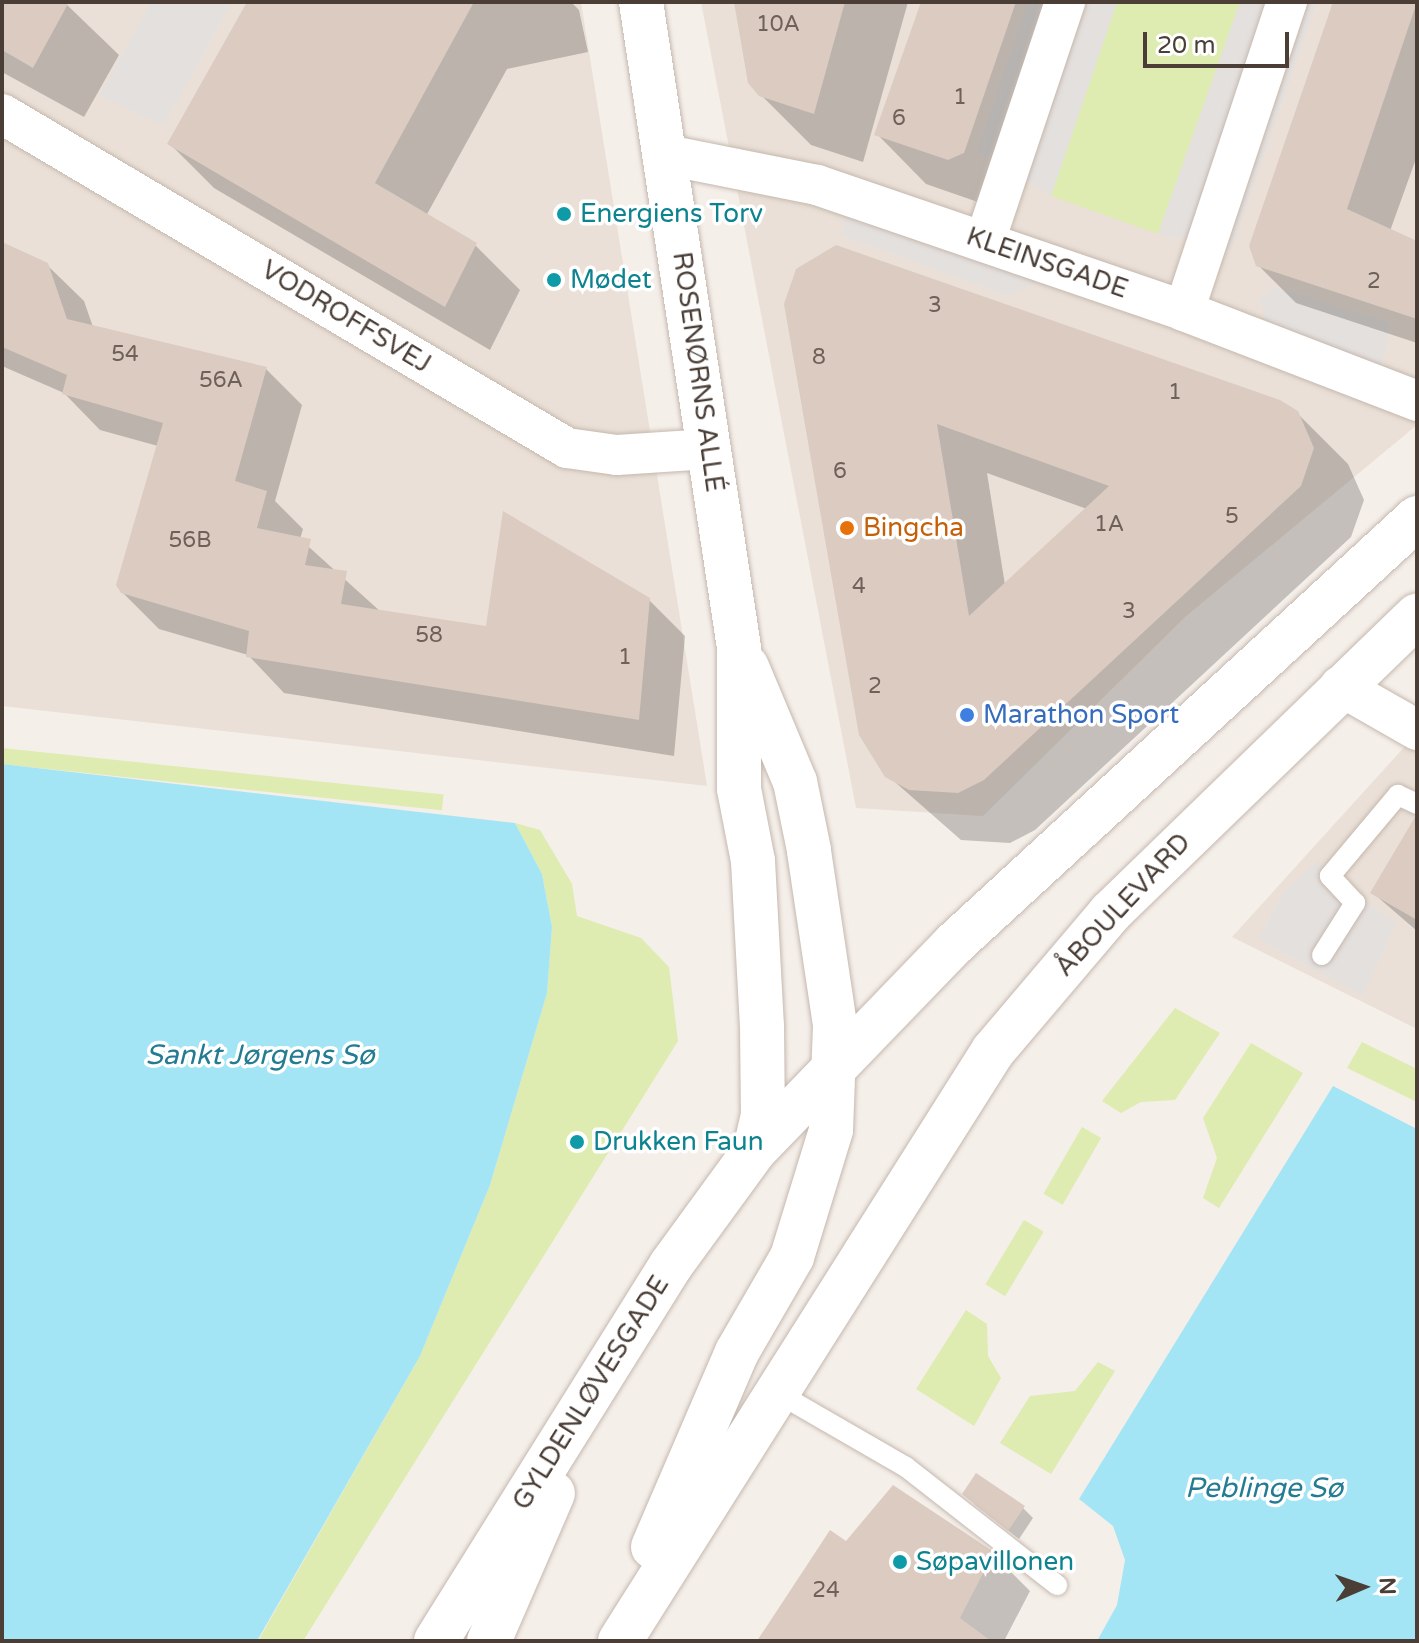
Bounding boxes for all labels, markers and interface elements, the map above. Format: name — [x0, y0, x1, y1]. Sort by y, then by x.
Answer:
house number: 10A — [756, 12, 800, 38]
scale bar — [1147, 16, 1293, 66]
text: 20 m — [1157, 31, 1215, 60]
house number: 1 — [953, 85, 967, 111]
house number: 6 — [892, 106, 906, 132]
place label: Energiens Torv — [580, 198, 763, 230]
marker: Energiens Torv — [555, 205, 573, 223]
street label: KLEINSGADE — [962, 221, 1132, 305]
street label: ROSENØRNS ALLÉ — [666, 250, 730, 494]
street label: VODROFFSVEJ — [256, 254, 436, 380]
place label: Mødet — [570, 264, 652, 296]
house number: 2 — [1367, 269, 1381, 295]
marker: Mødet — [545, 271, 563, 289]
house number: 3 — [928, 293, 942, 319]
house number: 54 — [111, 342, 139, 368]
house number: 8 — [812, 345, 826, 371]
house number: 56A — [199, 368, 243, 394]
house number: 1 — [1168, 380, 1182, 406]
house number: 6 — [833, 459, 847, 485]
house number: 5 — [1225, 504, 1239, 530]
place label: Bingcha — [863, 512, 964, 544]
house number: 1A — [1094, 512, 1124, 538]
marker: Bingcha — [838, 519, 856, 537]
house number: 56B — [169, 528, 211, 554]
house number: 4 — [852, 574, 866, 600]
house number: 3 — [1122, 599, 1136, 625]
house number: 58 — [415, 623, 443, 649]
house number: 1 — [618, 645, 632, 671]
house number: 2 — [868, 674, 882, 700]
place label: Marathon Sport — [983, 699, 1179, 731]
marker: Marathon Sport — [958, 706, 976, 724]
street label: ÅBOULEVARD — [1049, 827, 1197, 983]
water label: Sankt Jørgens Sø — [145, 1038, 375, 1072]
place label: Drukken Faun — [593, 1126, 764, 1158]
marker: Drukken Faun — [568, 1133, 586, 1151]
street label: GYLDENLØVESGADE — [506, 1270, 676, 1516]
water label: Peblinge Sø — [1185, 1471, 1343, 1505]
place label: Søpavillonen — [916, 1546, 1074, 1578]
north arrow — [1323, 1547, 1403, 1627]
marker: Søpavillonen — [891, 1553, 909, 1571]
text: N — [1374, 1577, 1400, 1595]
house number: 24 — [812, 1578, 840, 1604]

